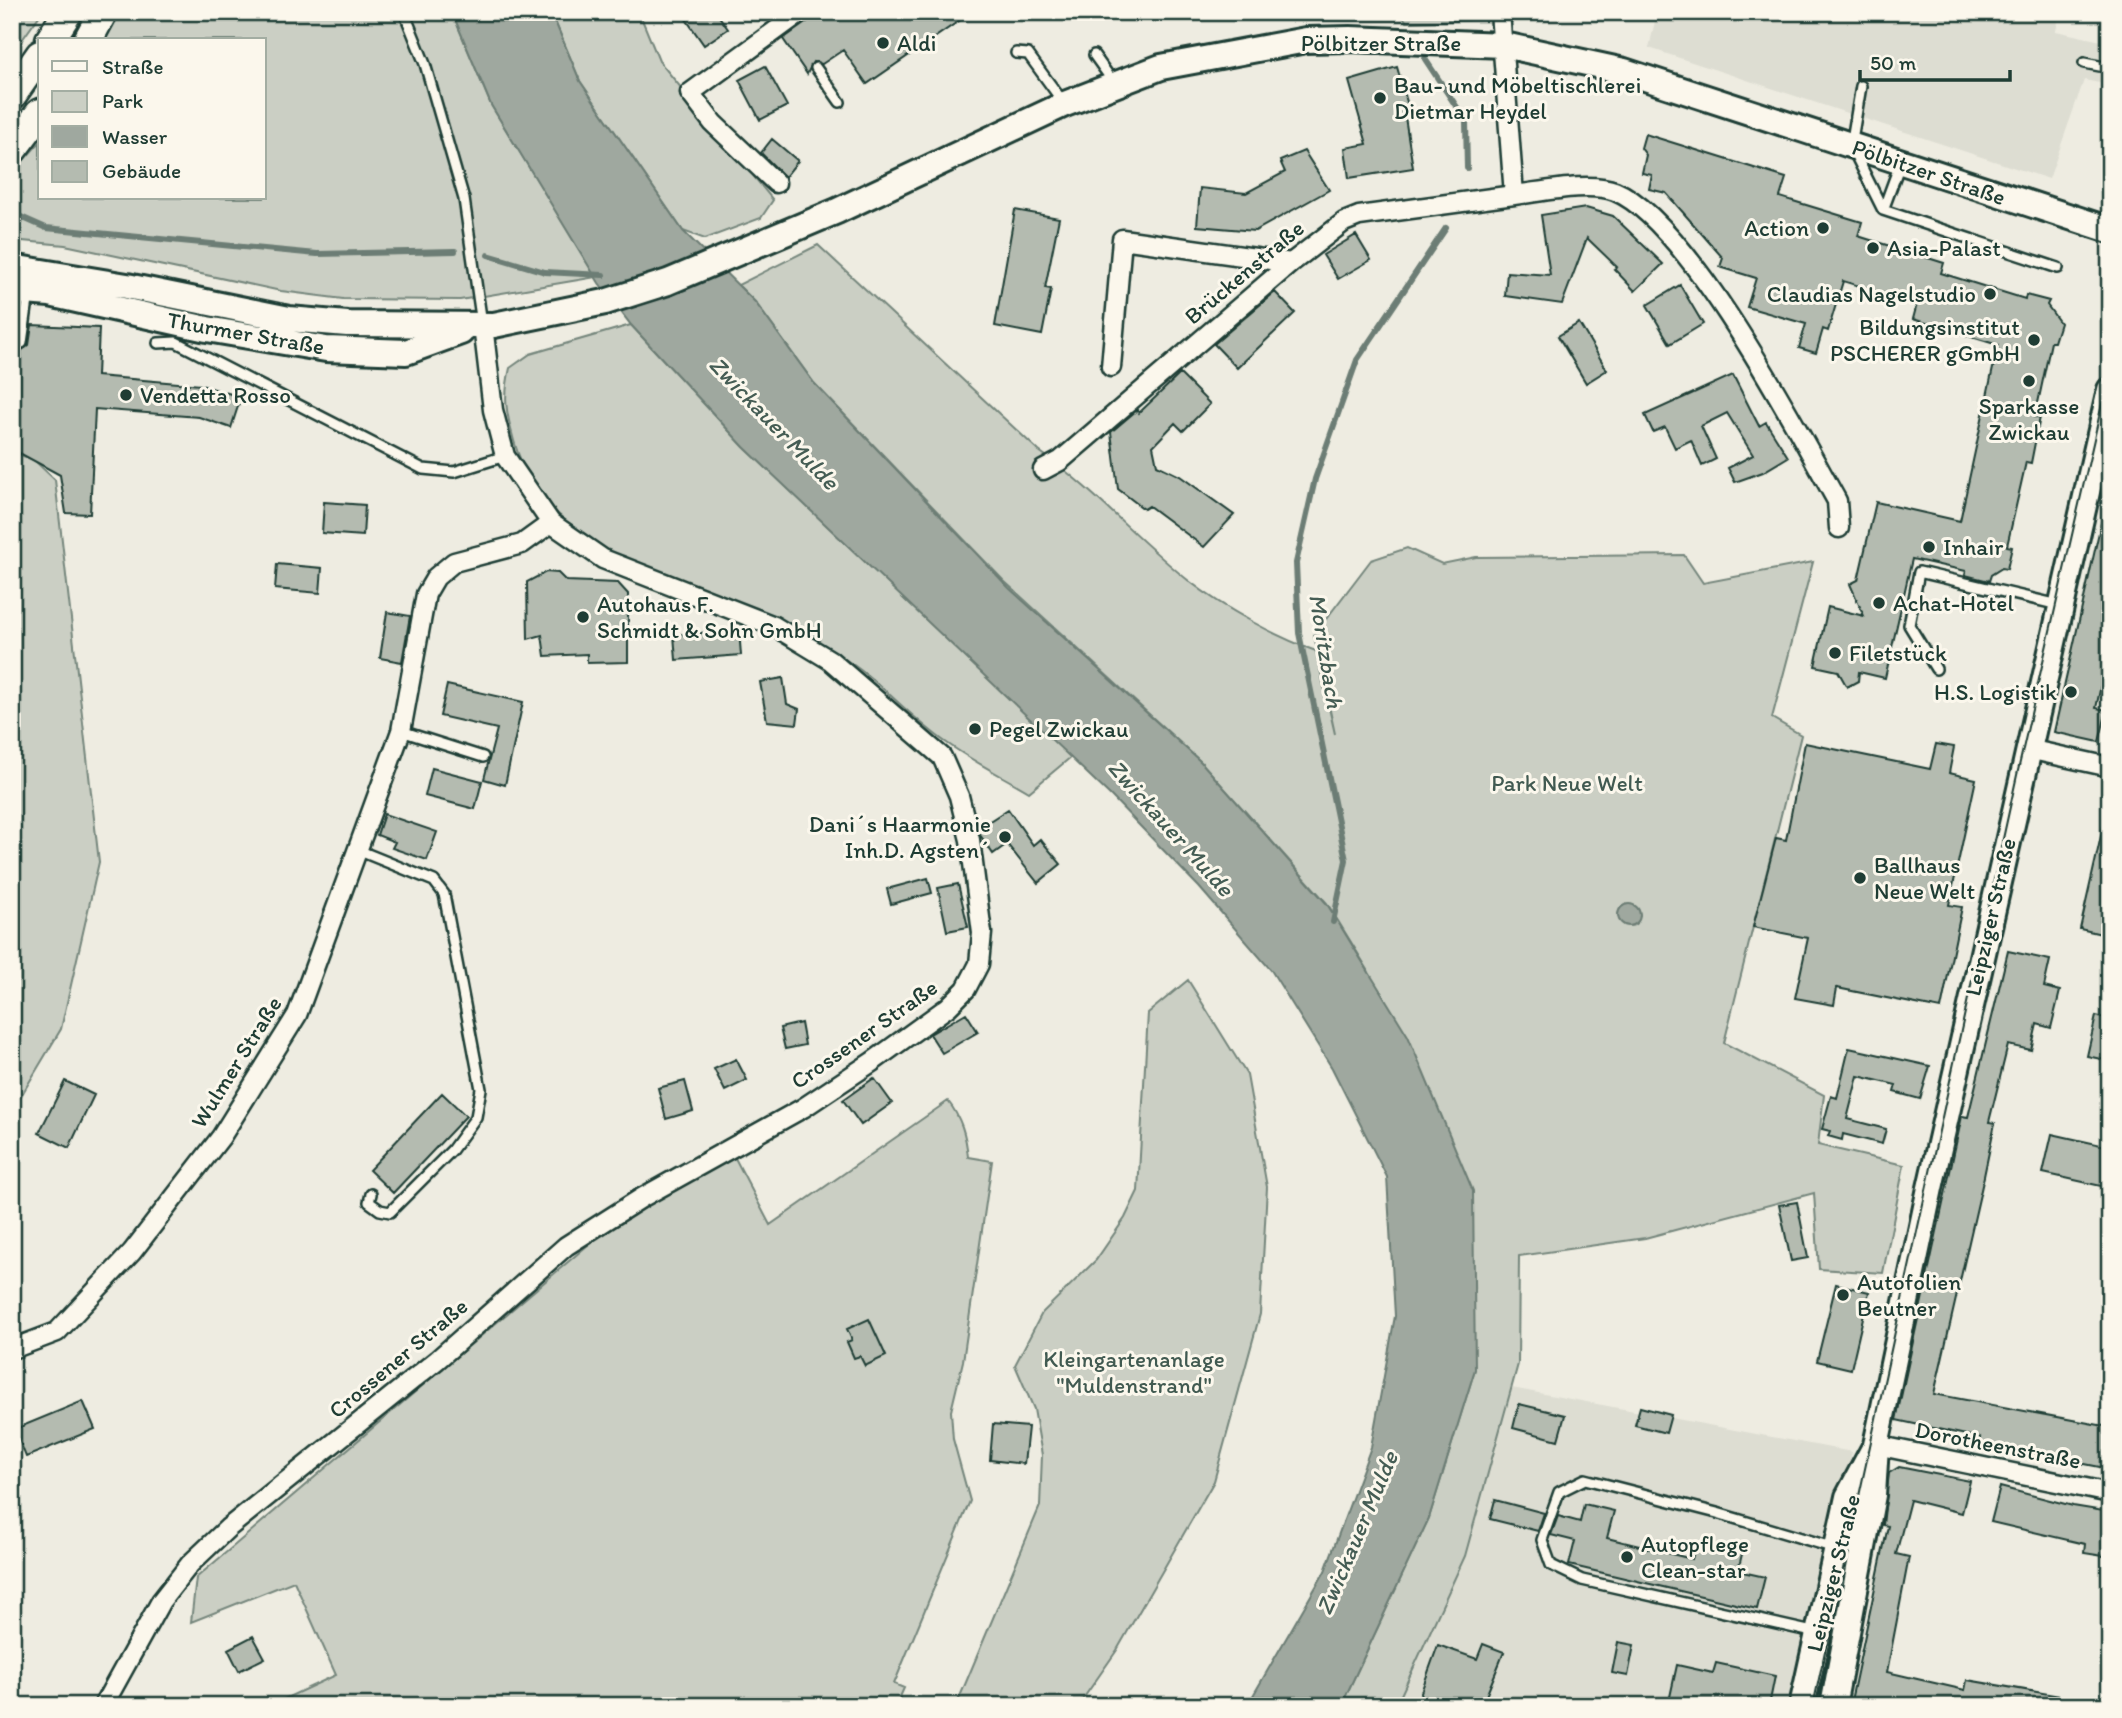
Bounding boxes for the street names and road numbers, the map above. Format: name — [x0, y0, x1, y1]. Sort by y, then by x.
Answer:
street label: Pölbitzer Straße — [1301, 29, 1461, 57]
street label: Pölbitzer Straße — [1849, 133, 2009, 211]
street label: Brückenstraße — [1178, 214, 1310, 330]
street label: Thurmer Straße — [165, 305, 327, 361]
street label: Leipziger Straße — [1958, 835, 2022, 999]
street label: Crossener Straße — [785, 973, 943, 1095]
street label: Wulmer Straße — [184, 991, 288, 1133]
street label: Crossener Straße — [323, 1292, 473, 1424]
street label: Dorotheenstraße — [1913, 1415, 2083, 1475]
street label: Leipziger Straße — [1800, 1491, 1866, 1655]

